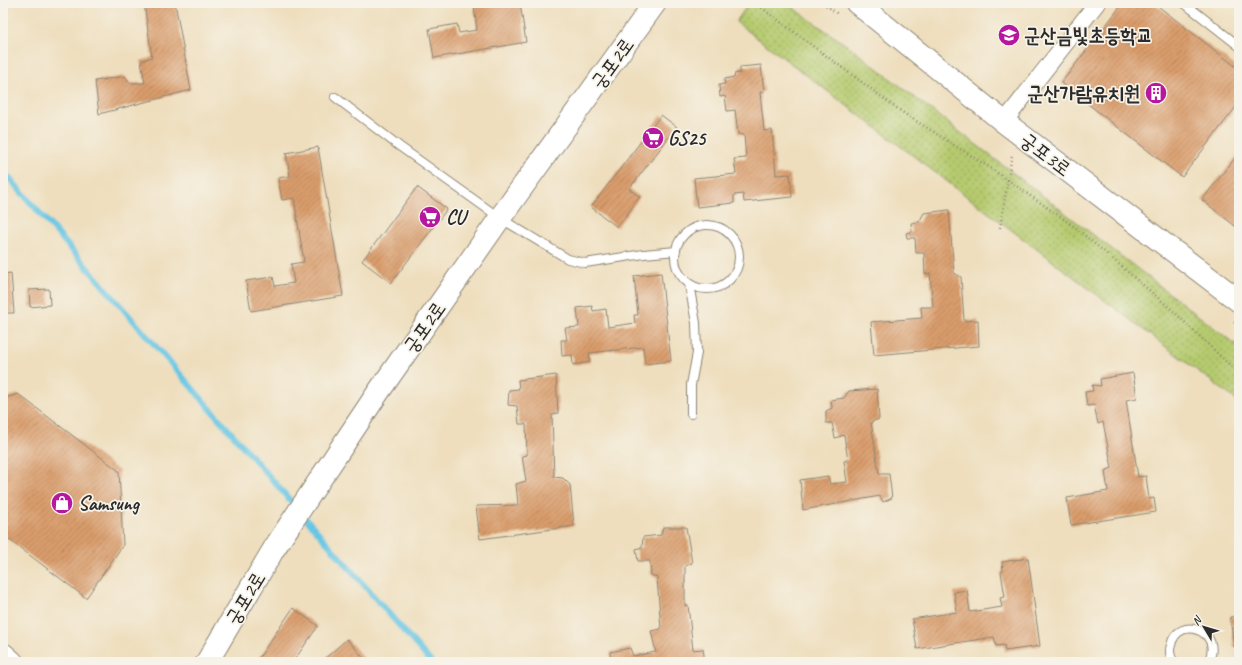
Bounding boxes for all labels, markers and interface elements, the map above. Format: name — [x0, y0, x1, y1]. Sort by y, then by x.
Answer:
school or university icon: 군산금빛초등학교 — [996, 22, 1022, 48]
place label: 군산금빛초등학교 — [1024, 23, 1153, 48]
street label: 궁포2로 — [585, 33, 639, 94]
building icon: 군산가람유치원 — [1143, 80, 1169, 106]
place label: 군산가람유치원 — [1027, 81, 1140, 106]
supermarket icon: GS25 — [640, 125, 666, 151]
place label: GS25 — [668, 126, 707, 151]
street label: 궁포3로 — [1015, 127, 1076, 182]
supermarket icon: CU — [417, 204, 443, 230]
place label: CU — [446, 205, 469, 230]
street label: 궁포2로 — [398, 297, 451, 358]
shop icon: Samsung — [49, 490, 75, 516]
place label: Samsung — [78, 491, 141, 516]
street label: 궁포2로 — [220, 567, 271, 629]
north arrow — [1184, 607, 1224, 647]
text: N — [1189, 612, 1205, 628]

